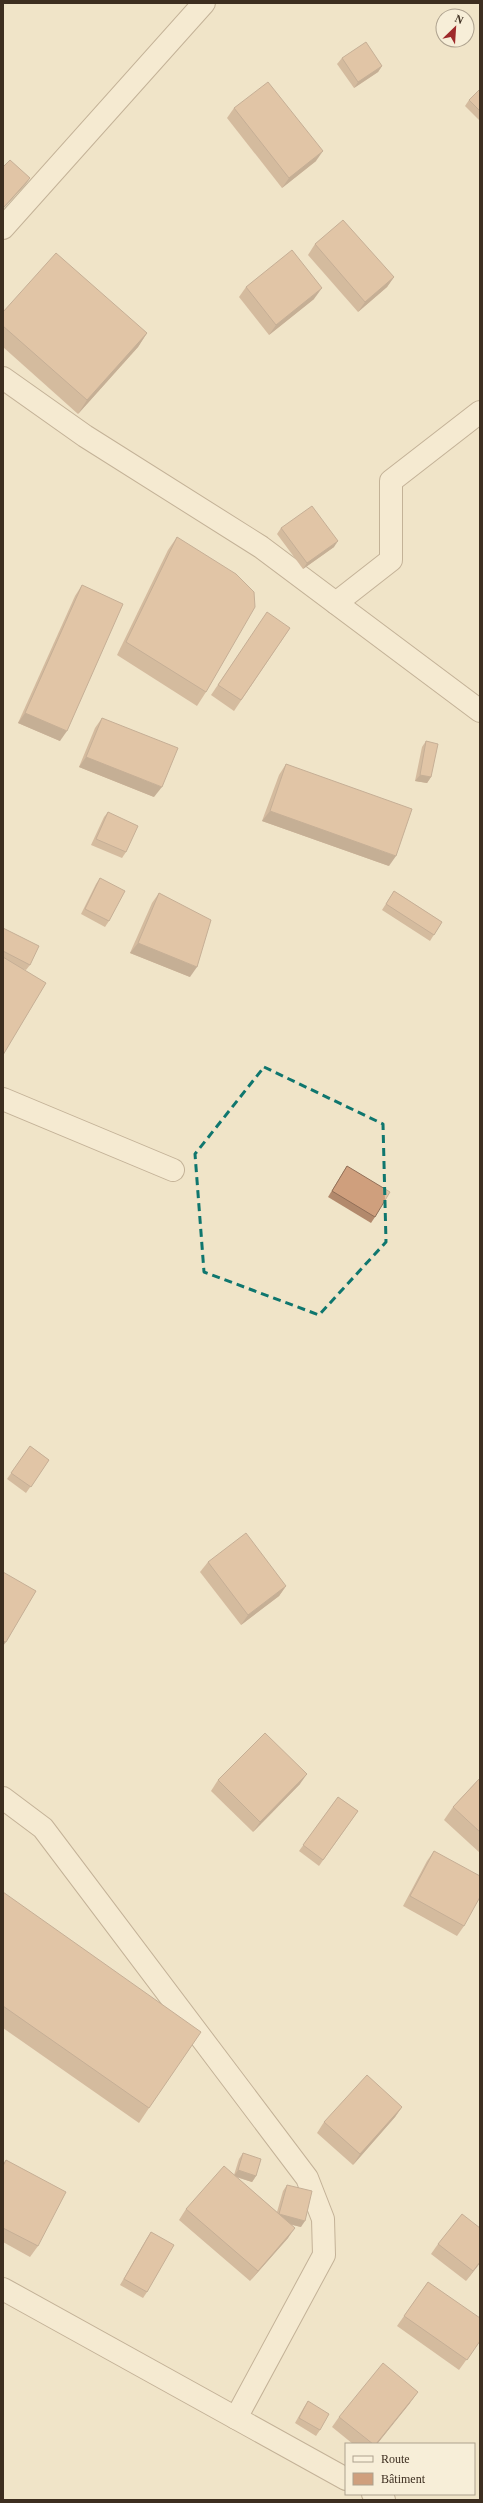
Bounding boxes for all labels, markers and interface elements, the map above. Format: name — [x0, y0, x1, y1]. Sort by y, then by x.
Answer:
north arrow — [435, 8, 475, 48]
text: N — [453, 12, 465, 26]
legend — [345, 2443, 475, 2495]
text: Route — [381, 2452, 410, 2466]
text: Bâtiment — [381, 2472, 426, 2486]

